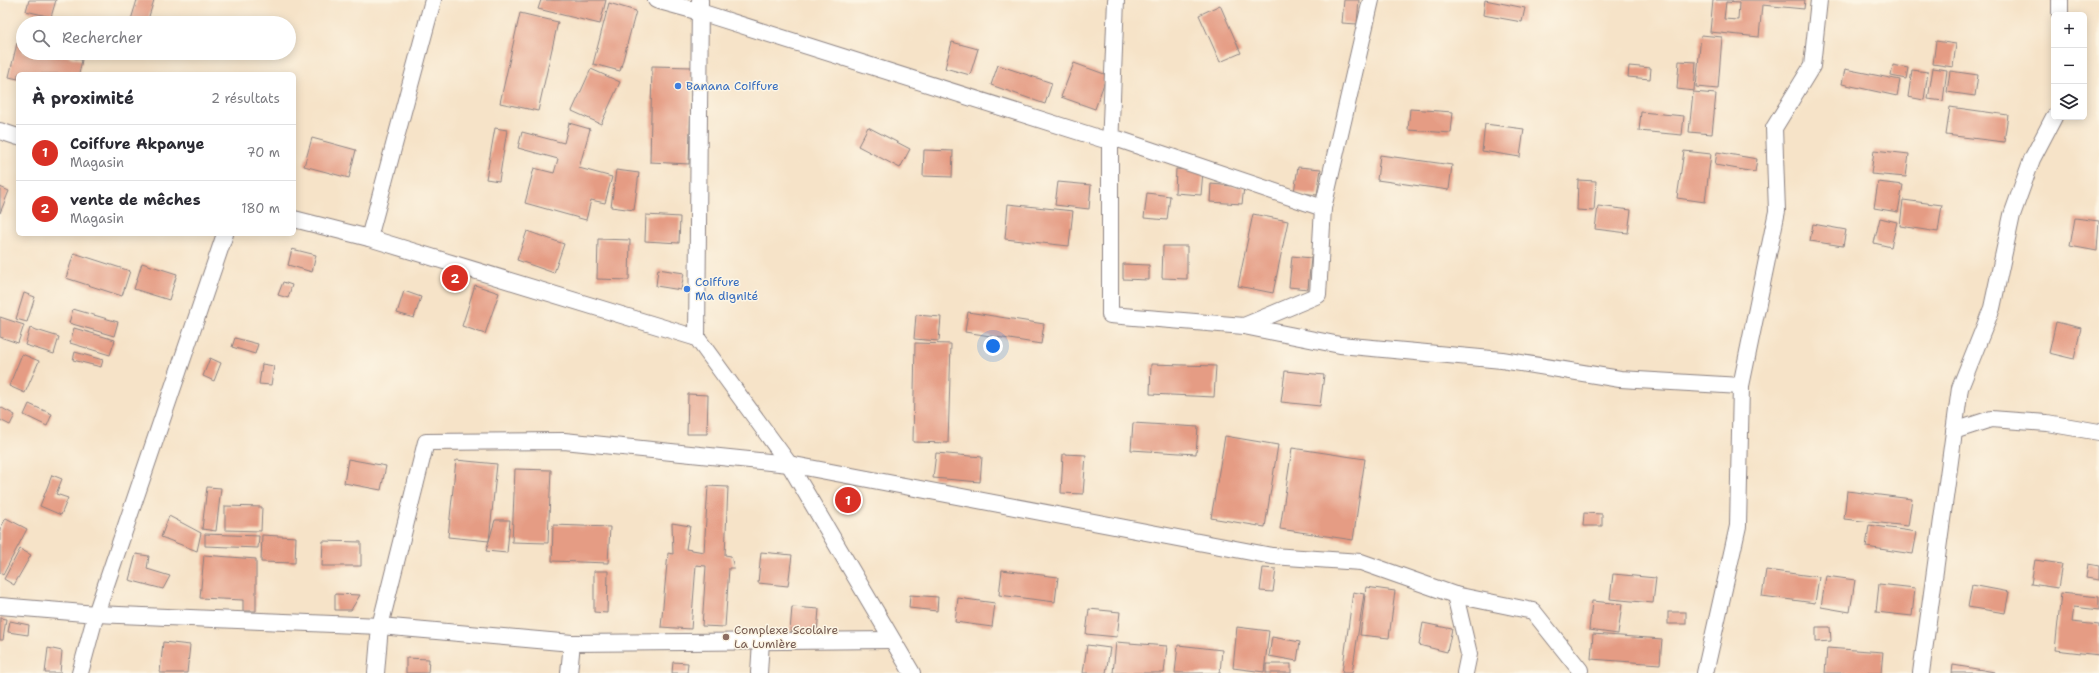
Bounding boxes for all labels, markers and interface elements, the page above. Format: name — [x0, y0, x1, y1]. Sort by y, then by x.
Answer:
map controls — [2051, 12, 2087, 120]
button: + — [2051, 12, 2087, 48]
search box — [16, 16, 296, 60]
icon: search — [30, 27, 52, 49]
text: Rechercher — [62, 28, 143, 48]
button: − — [2051, 48, 2087, 84]
place label: Banana Coiffure — [686, 78, 779, 94]
marker: Banana Coiffure — [673, 81, 683, 91]
button: layers — [2051, 84, 2087, 120]
text: À proximité — [32, 87, 134, 109]
text: 2 résultats — [211, 90, 280, 107]
text: Coiffure Akpanye — [70, 134, 204, 154]
text: 1 — [42, 144, 48, 161]
text: 70 m — [246, 144, 280, 161]
text: Magasin — [70, 154, 124, 171]
text: vente de mêches — [70, 190, 201, 210]
text: 2 — [40, 200, 50, 217]
text: 180 m — [241, 200, 280, 217]
text: Magasin — [70, 210, 124, 227]
pin: 2 — [442, 263, 468, 293]
place label: Coiffure Ma dignité — [695, 274, 759, 304]
marker: Coiffure Ma dignité — [682, 284, 692, 294]
your location — [983, 336, 1003, 356]
pin: 1 — [835, 485, 861, 515]
place label: Complexe Scolaire La Lumière — [734, 622, 838, 652]
marker: Complexe Scolaire La Lumière — [721, 632, 731, 642]

